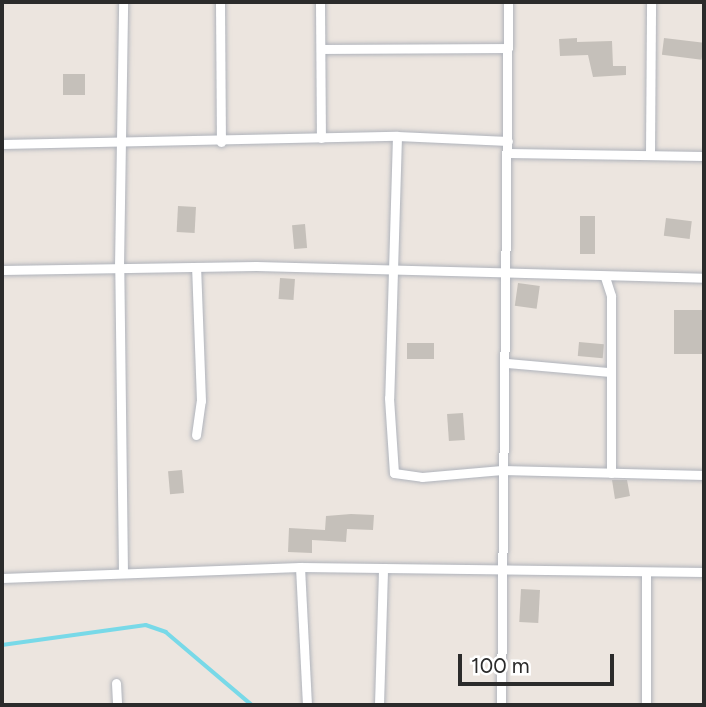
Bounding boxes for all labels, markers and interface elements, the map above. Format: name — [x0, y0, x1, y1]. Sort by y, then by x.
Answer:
scale bar — [461, 640, 617, 684]
text: 100 m — [471, 653, 530, 678]

